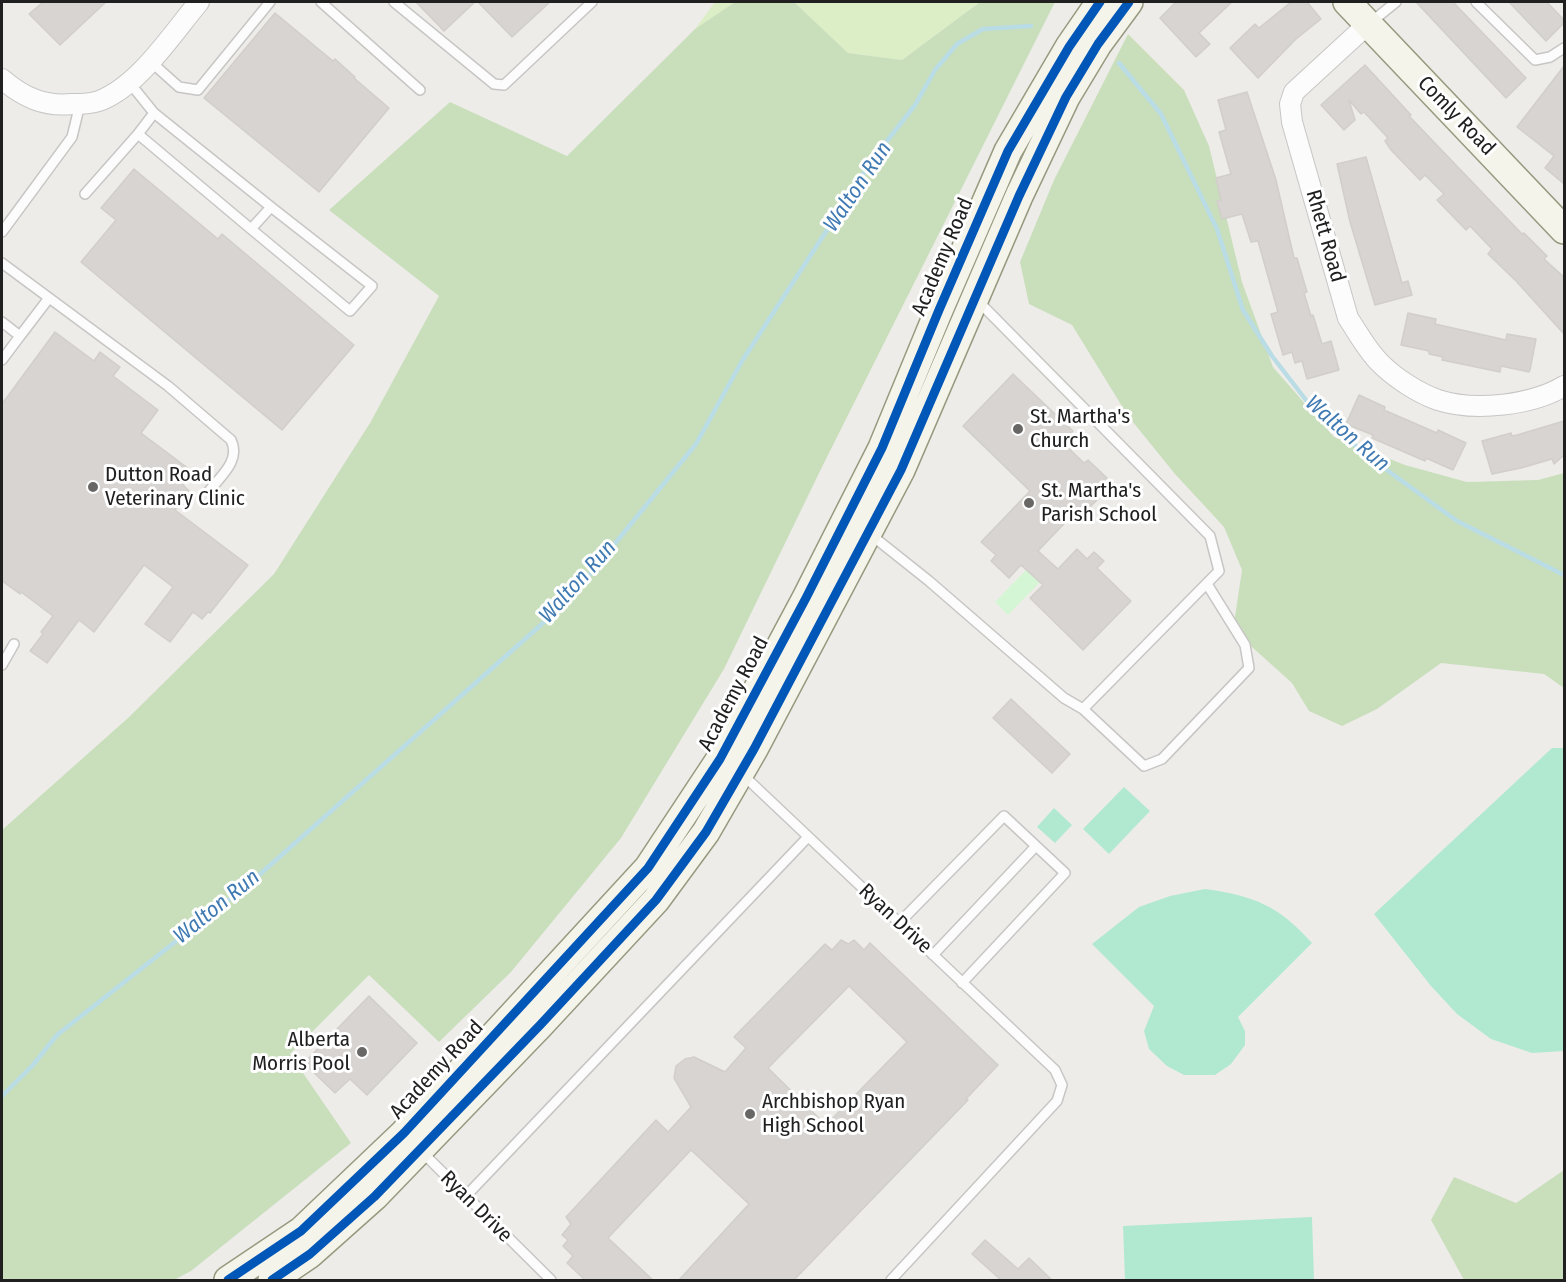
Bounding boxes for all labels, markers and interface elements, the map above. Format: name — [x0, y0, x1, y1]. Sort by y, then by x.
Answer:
street label: Comly Road — [1412, 71, 1500, 161]
water label: Walton Run — [818, 137, 898, 237]
street label: Rhett Road — [1300, 187, 1350, 285]
street label: Academy Road — [907, 194, 979, 320]
water label: Walton Run — [1300, 390, 1394, 478]
place label: St. Martha's Church — [1030, 404, 1130, 454]
marker: St. Martha's Church — [1011, 422, 1025, 436]
place label: Dutton Road Veterinary Clinic — [105, 462, 245, 512]
place label: St. Martha's Parish School — [1041, 478, 1157, 528]
marker: Dutton Road Veterinary Clinic — [86, 480, 100, 494]
marker: St. Martha's Parish School — [1022, 496, 1036, 510]
water label: Walton Run — [534, 535, 622, 629]
street label: Academy Road — [693, 633, 775, 755]
water label: Walton Run — [169, 864, 265, 950]
street label: Ryan Drive — [853, 879, 937, 959]
street label: Academy Road — [385, 1015, 489, 1125]
place label: Alberta Morris Pool — [252, 1027, 350, 1077]
marker: Alberta Morris Pool — [355, 1045, 369, 1059]
place label: Archbishop Ryan High School — [762, 1089, 905, 1139]
marker: Archbishop Ryan High School — [743, 1107, 757, 1121]
street label: Ryan Drive — [435, 1166, 517, 1248]

